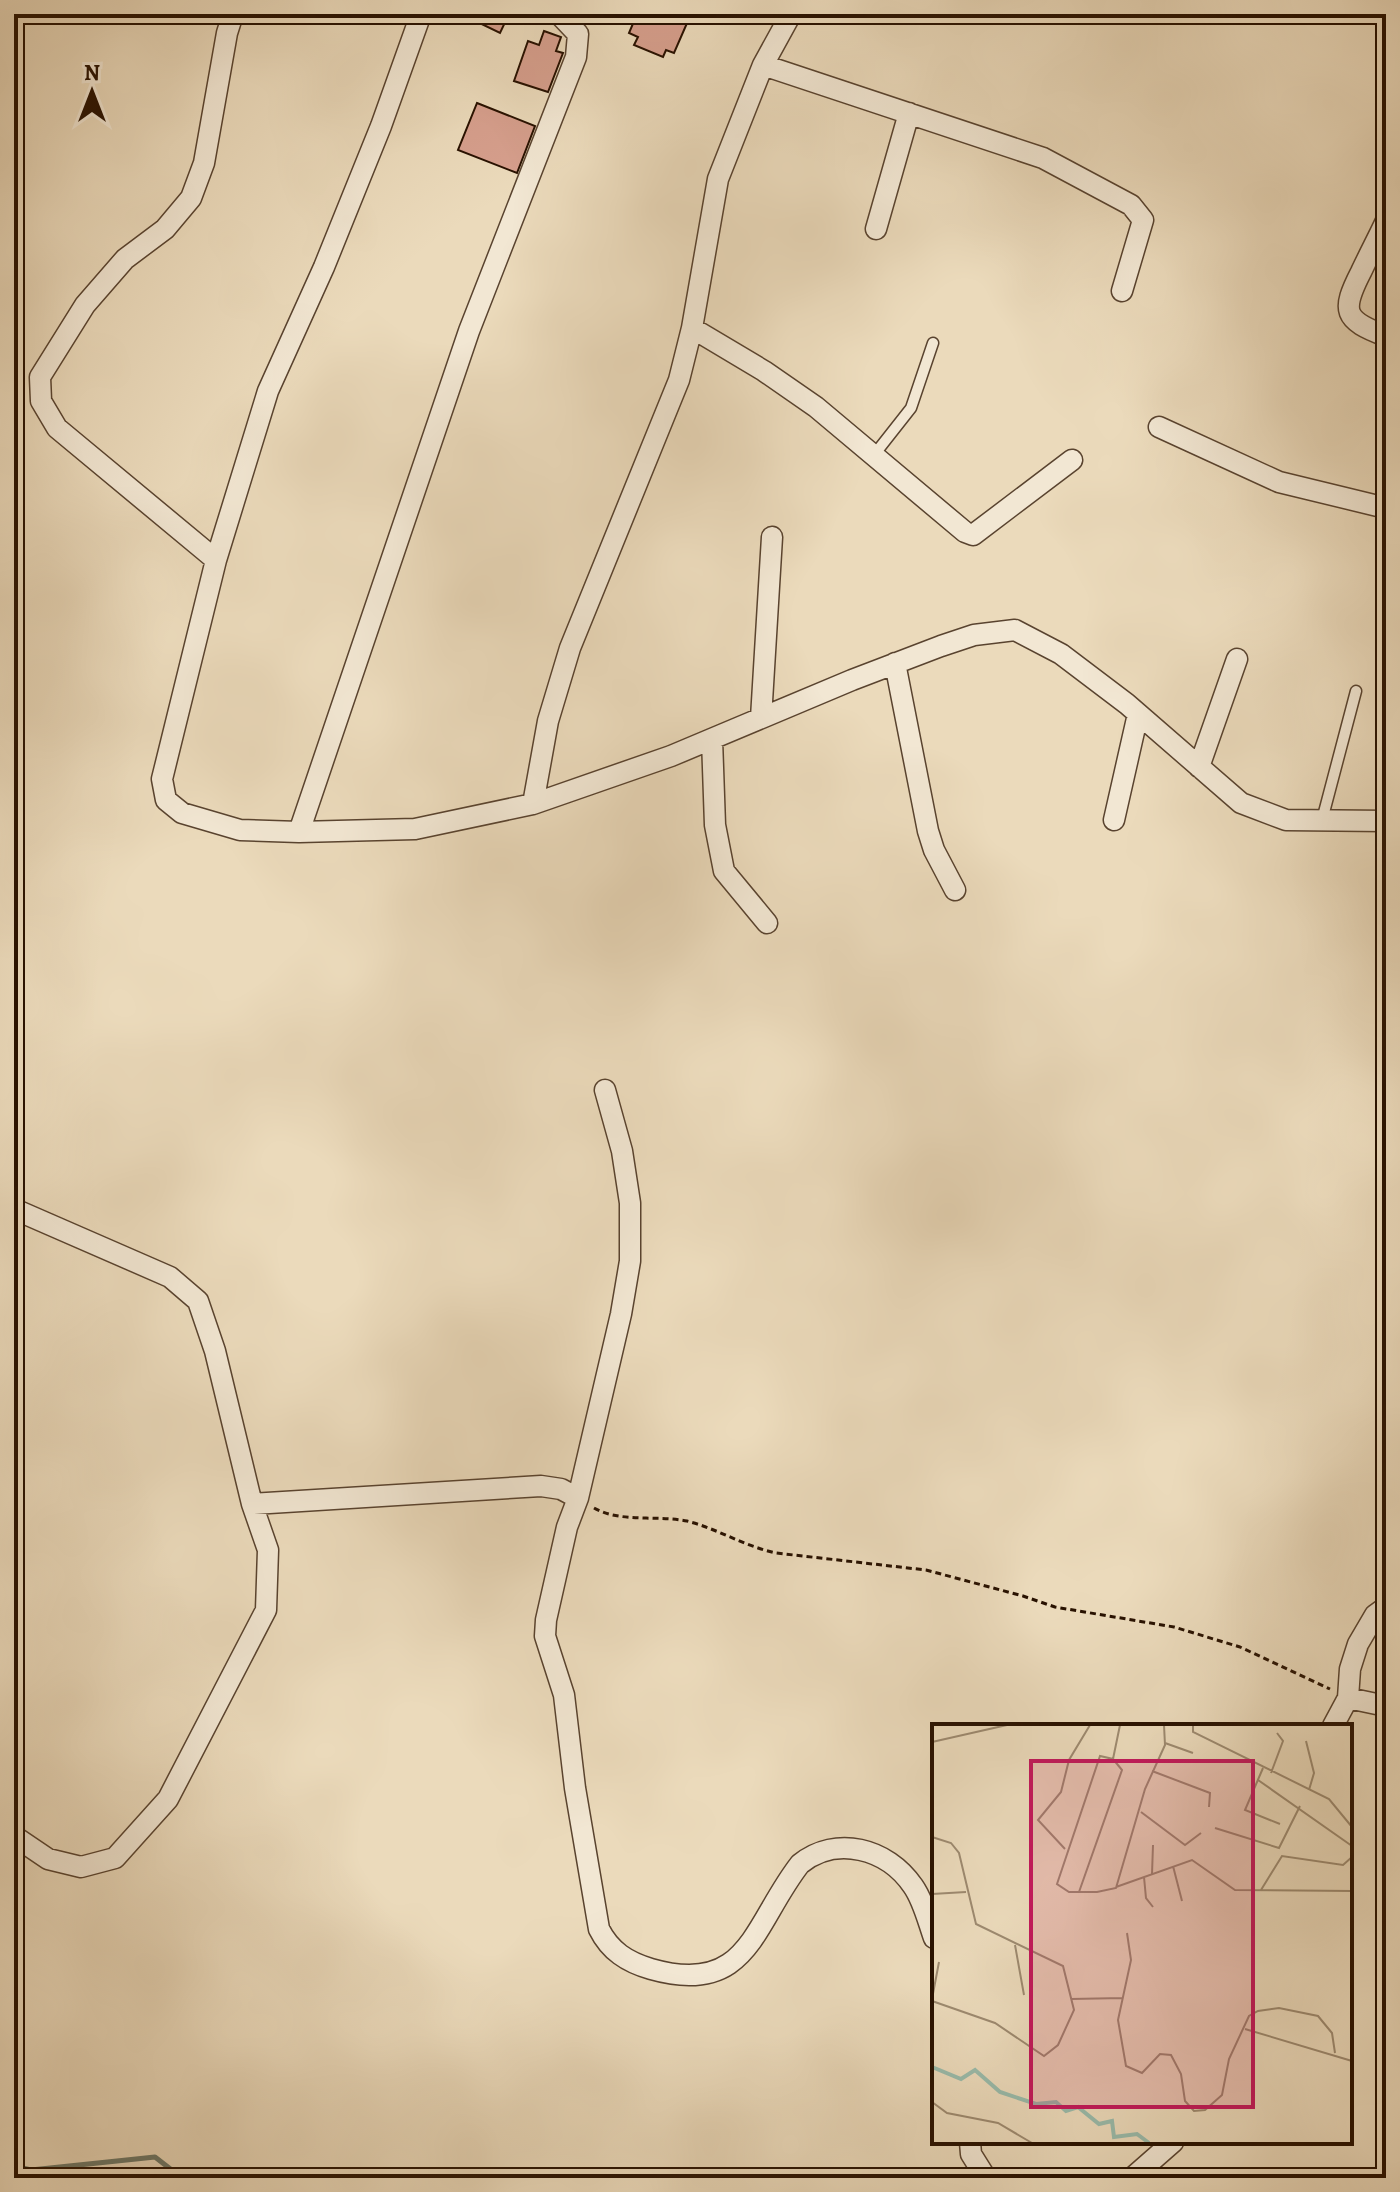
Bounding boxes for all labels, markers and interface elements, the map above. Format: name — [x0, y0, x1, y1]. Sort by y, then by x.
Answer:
north arrow — [52, 52, 132, 132]
text: N — [84, 58, 100, 88]
inset map — [932, 1724, 1352, 2144]

